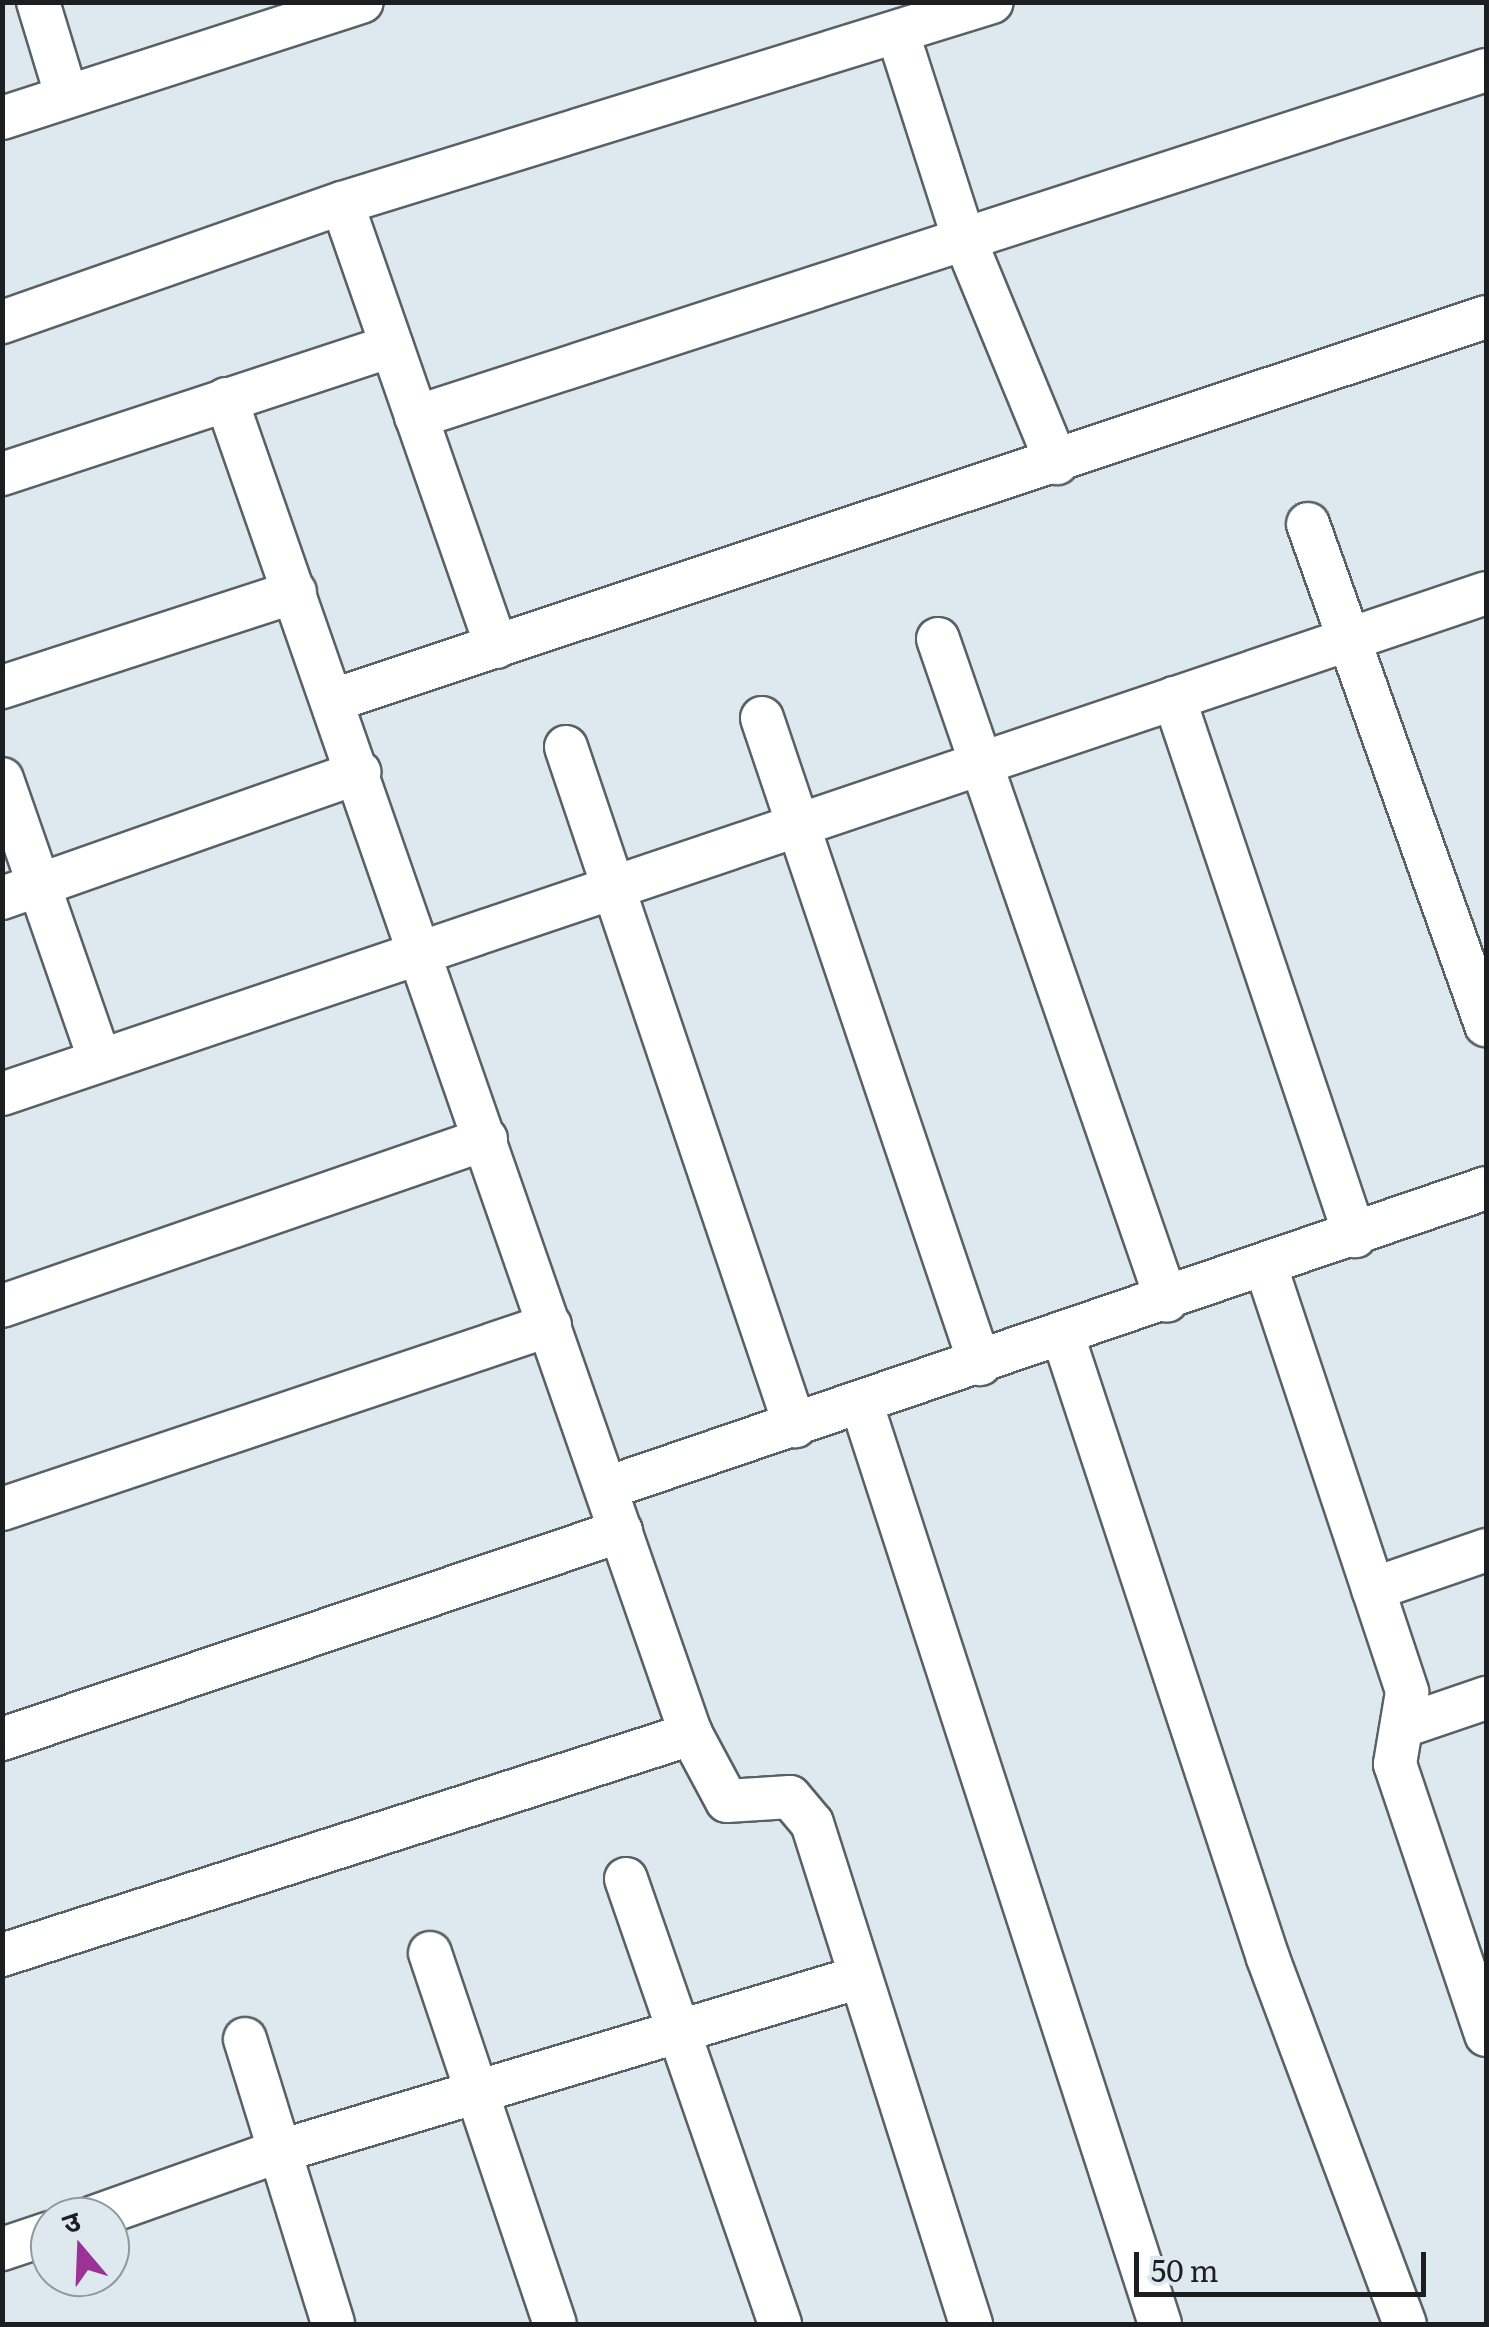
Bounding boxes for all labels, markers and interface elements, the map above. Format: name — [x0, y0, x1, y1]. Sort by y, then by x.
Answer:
north arrow — [30, 2197, 130, 2297]
text: उ — [56, 2198, 85, 2243]
scale bar — [1139, 2232, 1432, 2294]
text: 50 m — [1151, 2247, 1219, 2291]

